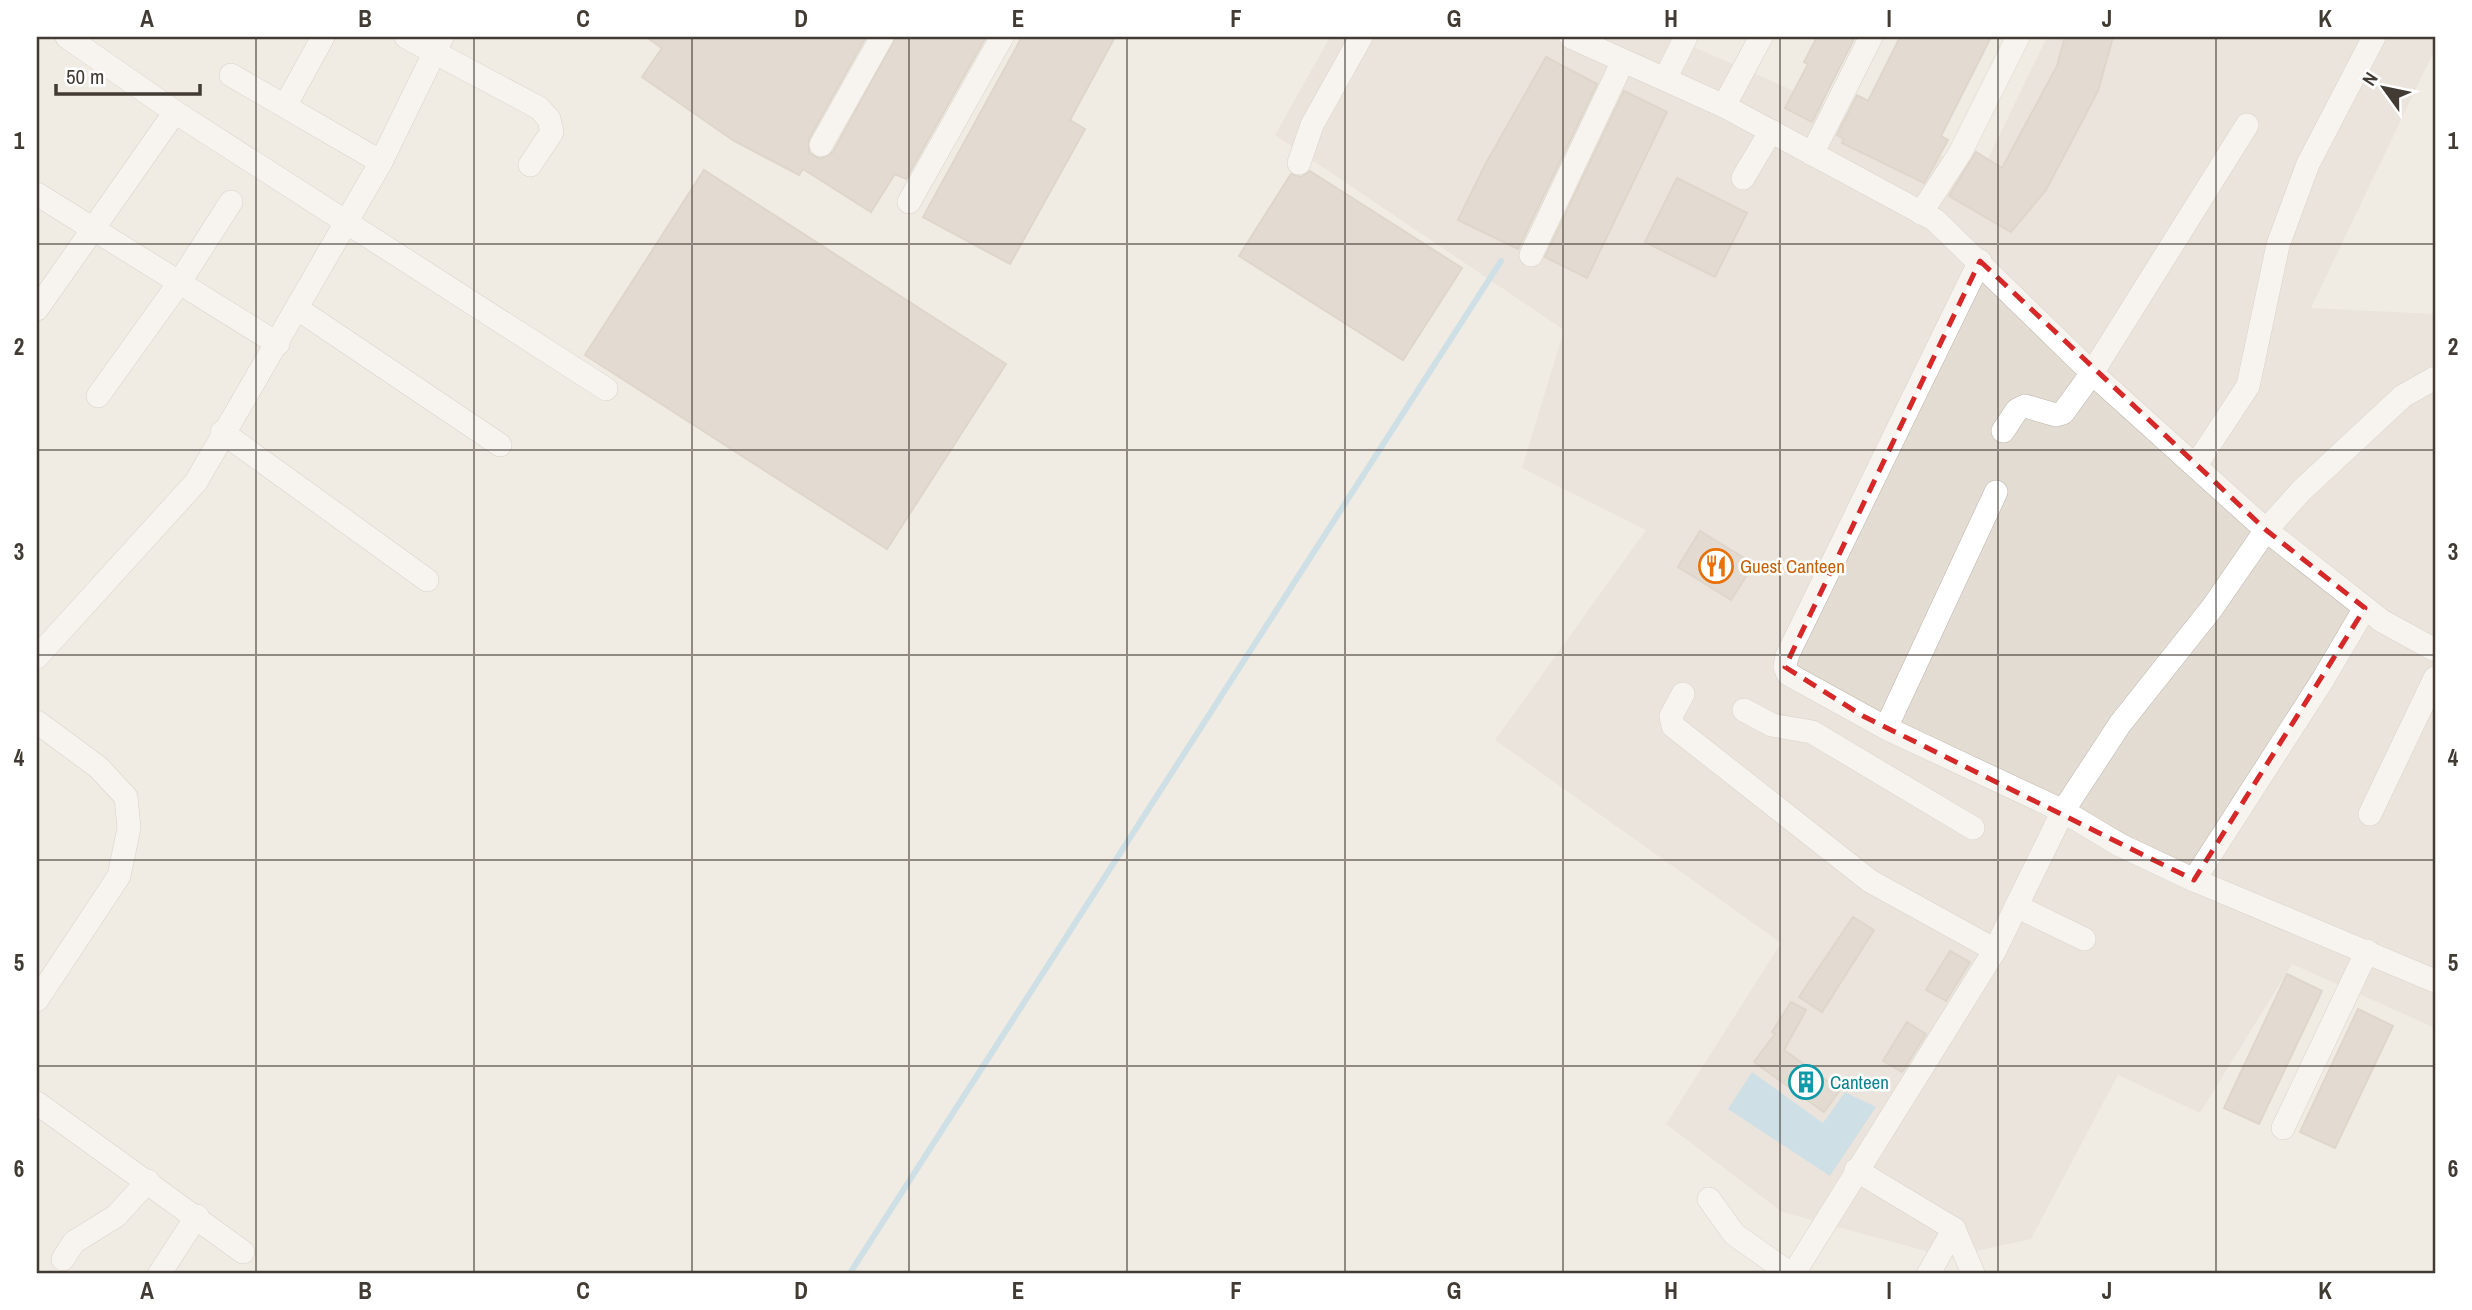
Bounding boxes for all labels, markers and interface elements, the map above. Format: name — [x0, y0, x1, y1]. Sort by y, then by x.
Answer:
text: A — [140, 3, 154, 34]
text: B — [358, 3, 372, 34]
text: C — [576, 3, 590, 34]
text: D — [794, 3, 808, 34]
text: E — [1012, 3, 1024, 34]
text: F — [1230, 3, 1242, 34]
text: G — [1447, 3, 1461, 34]
text: H — [1664, 3, 1678, 34]
text: I — [1886, 3, 1892, 34]
text: J — [2102, 3, 2112, 34]
text: K — [2318, 3, 2332, 34]
scale bar — [56, 52, 200, 96]
north arrow — [2350, 52, 2420, 122]
text: 50 m — [66, 62, 104, 91]
text: N — [2356, 67, 2384, 91]
text: 1 — [14, 125, 25, 156]
text: 1 — [2448, 125, 2459, 156]
text: 2 — [14, 331, 24, 362]
text: 2 — [2448, 331, 2458, 362]
text: 3 — [14, 536, 24, 567]
text: 3 — [2448, 536, 2458, 567]
restaurant icon: Guest Canteen — [1697, 547, 1735, 585]
place label: Guest Canteen — [1740, 553, 1845, 579]
text: 4 — [14, 742, 25, 773]
text: 4 — [2448, 742, 2459, 773]
text: 5 — [14, 947, 24, 978]
text: 5 — [2448, 947, 2458, 978]
building icon: Canteen — [1787, 1063, 1825, 1101]
place label: Canteen — [1830, 1069, 1889, 1095]
text: 6 — [14, 1153, 24, 1184]
text: 6 — [2448, 1153, 2458, 1184]
text: A — [140, 1275, 154, 1306]
text: B — [358, 1275, 372, 1306]
text: C — [576, 1275, 590, 1306]
text: D — [794, 1275, 808, 1306]
text: E — [1012, 1275, 1024, 1306]
text: F — [1230, 1275, 1242, 1306]
text: G — [1447, 1275, 1461, 1306]
text: H — [1664, 1275, 1678, 1306]
text: I — [1886, 1275, 1892, 1306]
text: J — [2102, 1275, 2112, 1306]
text: K — [2318, 1275, 2332, 1306]

